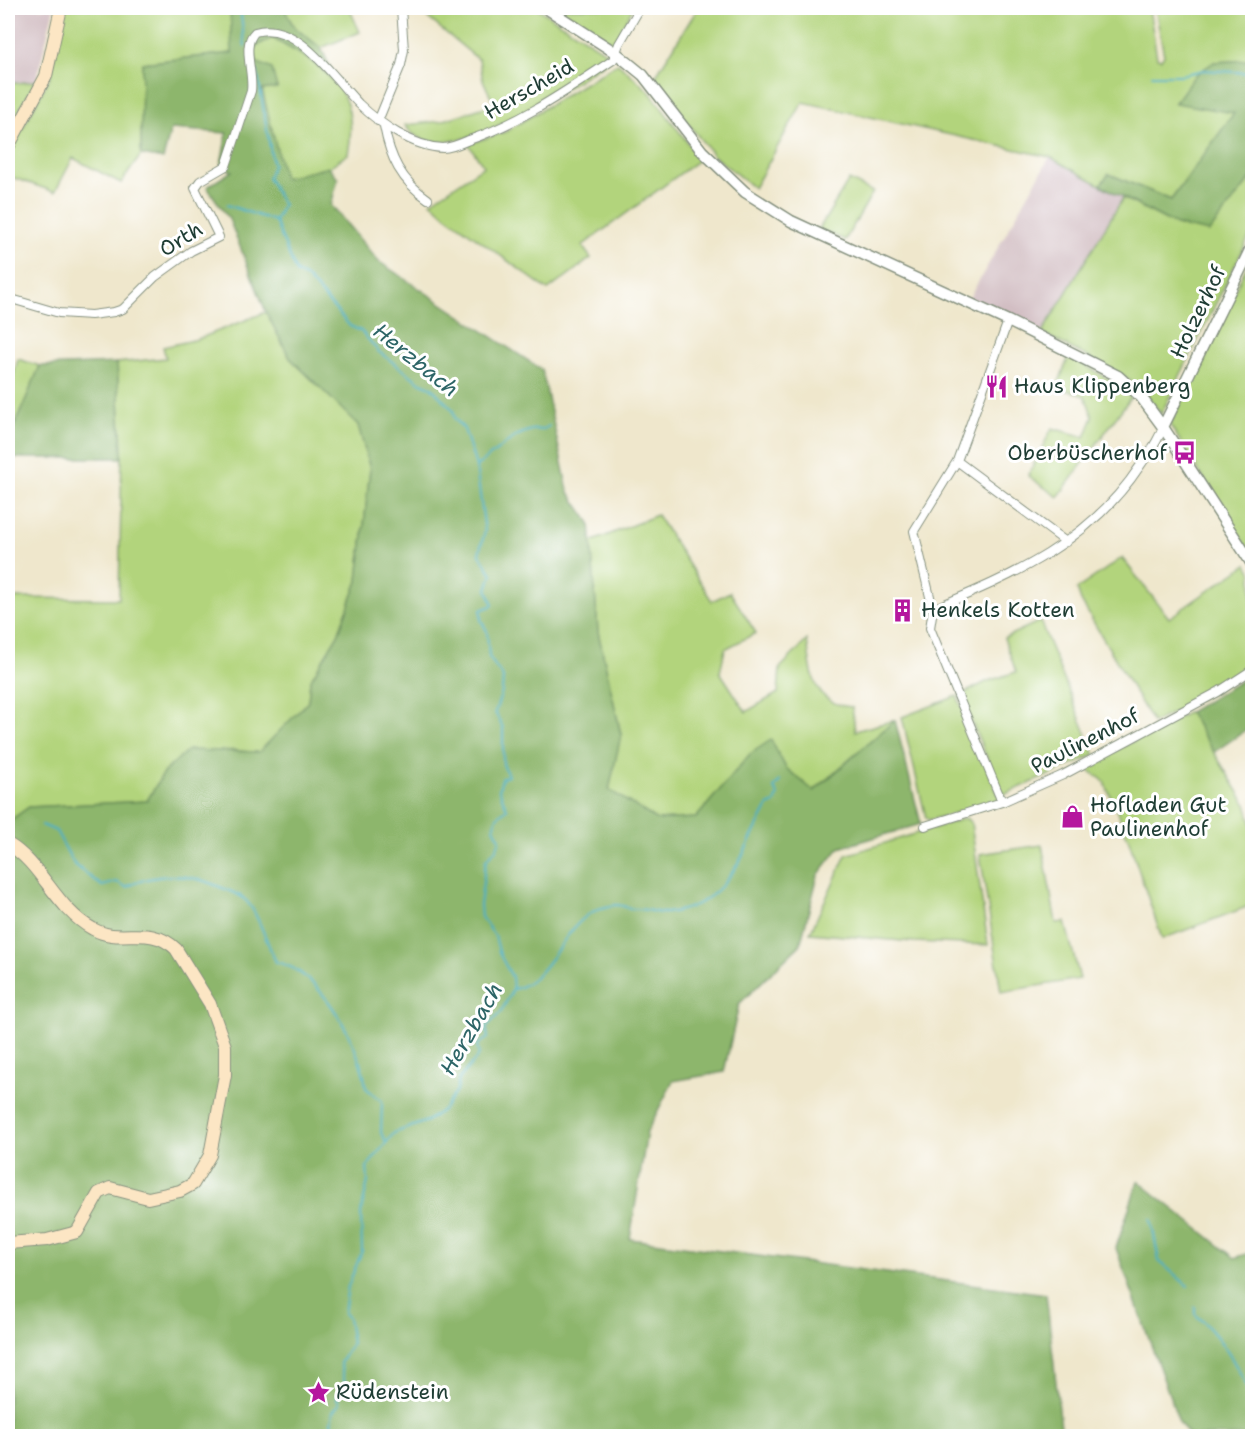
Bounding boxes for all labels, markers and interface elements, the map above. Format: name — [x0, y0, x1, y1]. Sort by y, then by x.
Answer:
street label: Herscheid — [479, 52, 579, 126]
street label: Orth — [154, 215, 208, 263]
street label: Holzerhof — [1164, 261, 1233, 363]
water label: Herzbach — [367, 316, 465, 404]
place label: Haus Klippenberg — [1014, 372, 1190, 400]
restaurant icon: Haus Klippenberg — [983, 373, 1009, 399]
place label: Oberbüscherhof — [1008, 439, 1167, 467]
bus stop icon: Oberbüscherhof — [1172, 440, 1198, 466]
place label: Henkels Kotten — [921, 596, 1075, 624]
building icon: Henkels Kotten — [890, 597, 916, 623]
street label: Paulinenhof — [1026, 701, 1144, 780]
place label: Hofladen Gut Paulinenhof — [1090, 791, 1227, 843]
shop icon: Hofladen Gut Paulinenhof — [1059, 804, 1085, 830]
water label: Herzbach — [433, 977, 509, 1081]
place label: Rüdenstein — [336, 1378, 449, 1406]
place icon: Rüdenstein — [305, 1379, 331, 1405]

